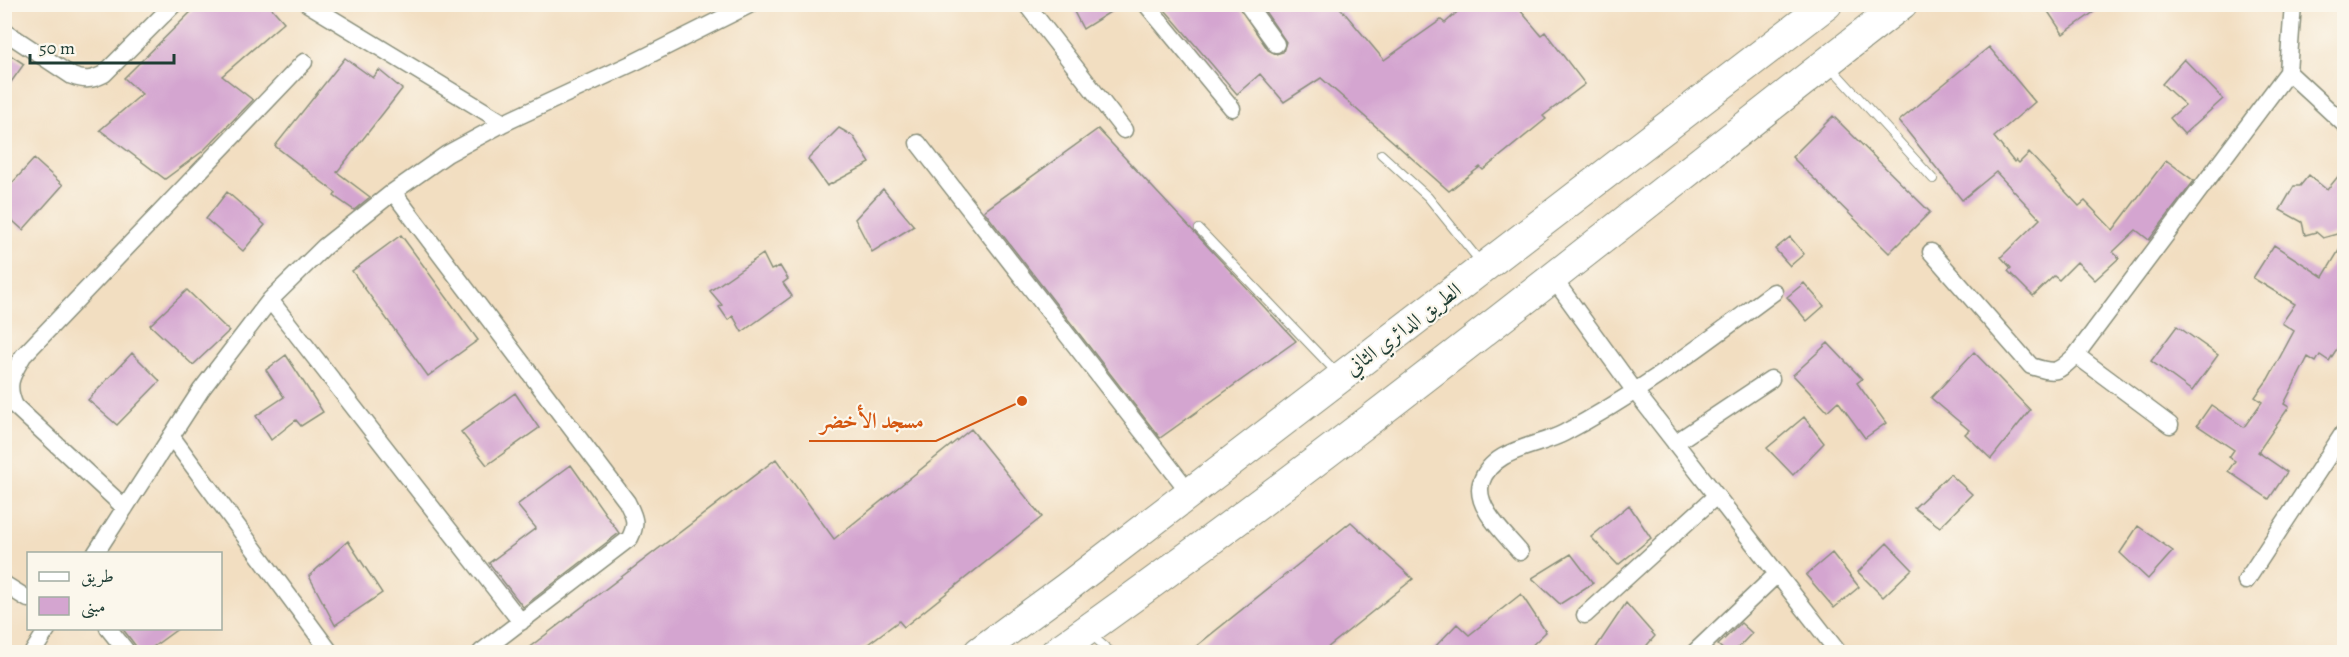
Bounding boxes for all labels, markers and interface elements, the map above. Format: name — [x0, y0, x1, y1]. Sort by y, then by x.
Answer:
scale bar — [30, 27, 174, 65]
text: 50 m — [39, 36, 75, 60]
street label: الطريق الدائري الثاني — [1339, 276, 1469, 384]
callout: مسجد الأخضر — [809, 401, 936, 441]
text: مسجد الأخضر — [817, 404, 924, 436]
legend — [27, 552, 222, 630]
text: طريق — [81, 564, 114, 588]
text: مبنى — [81, 594, 106, 619]

